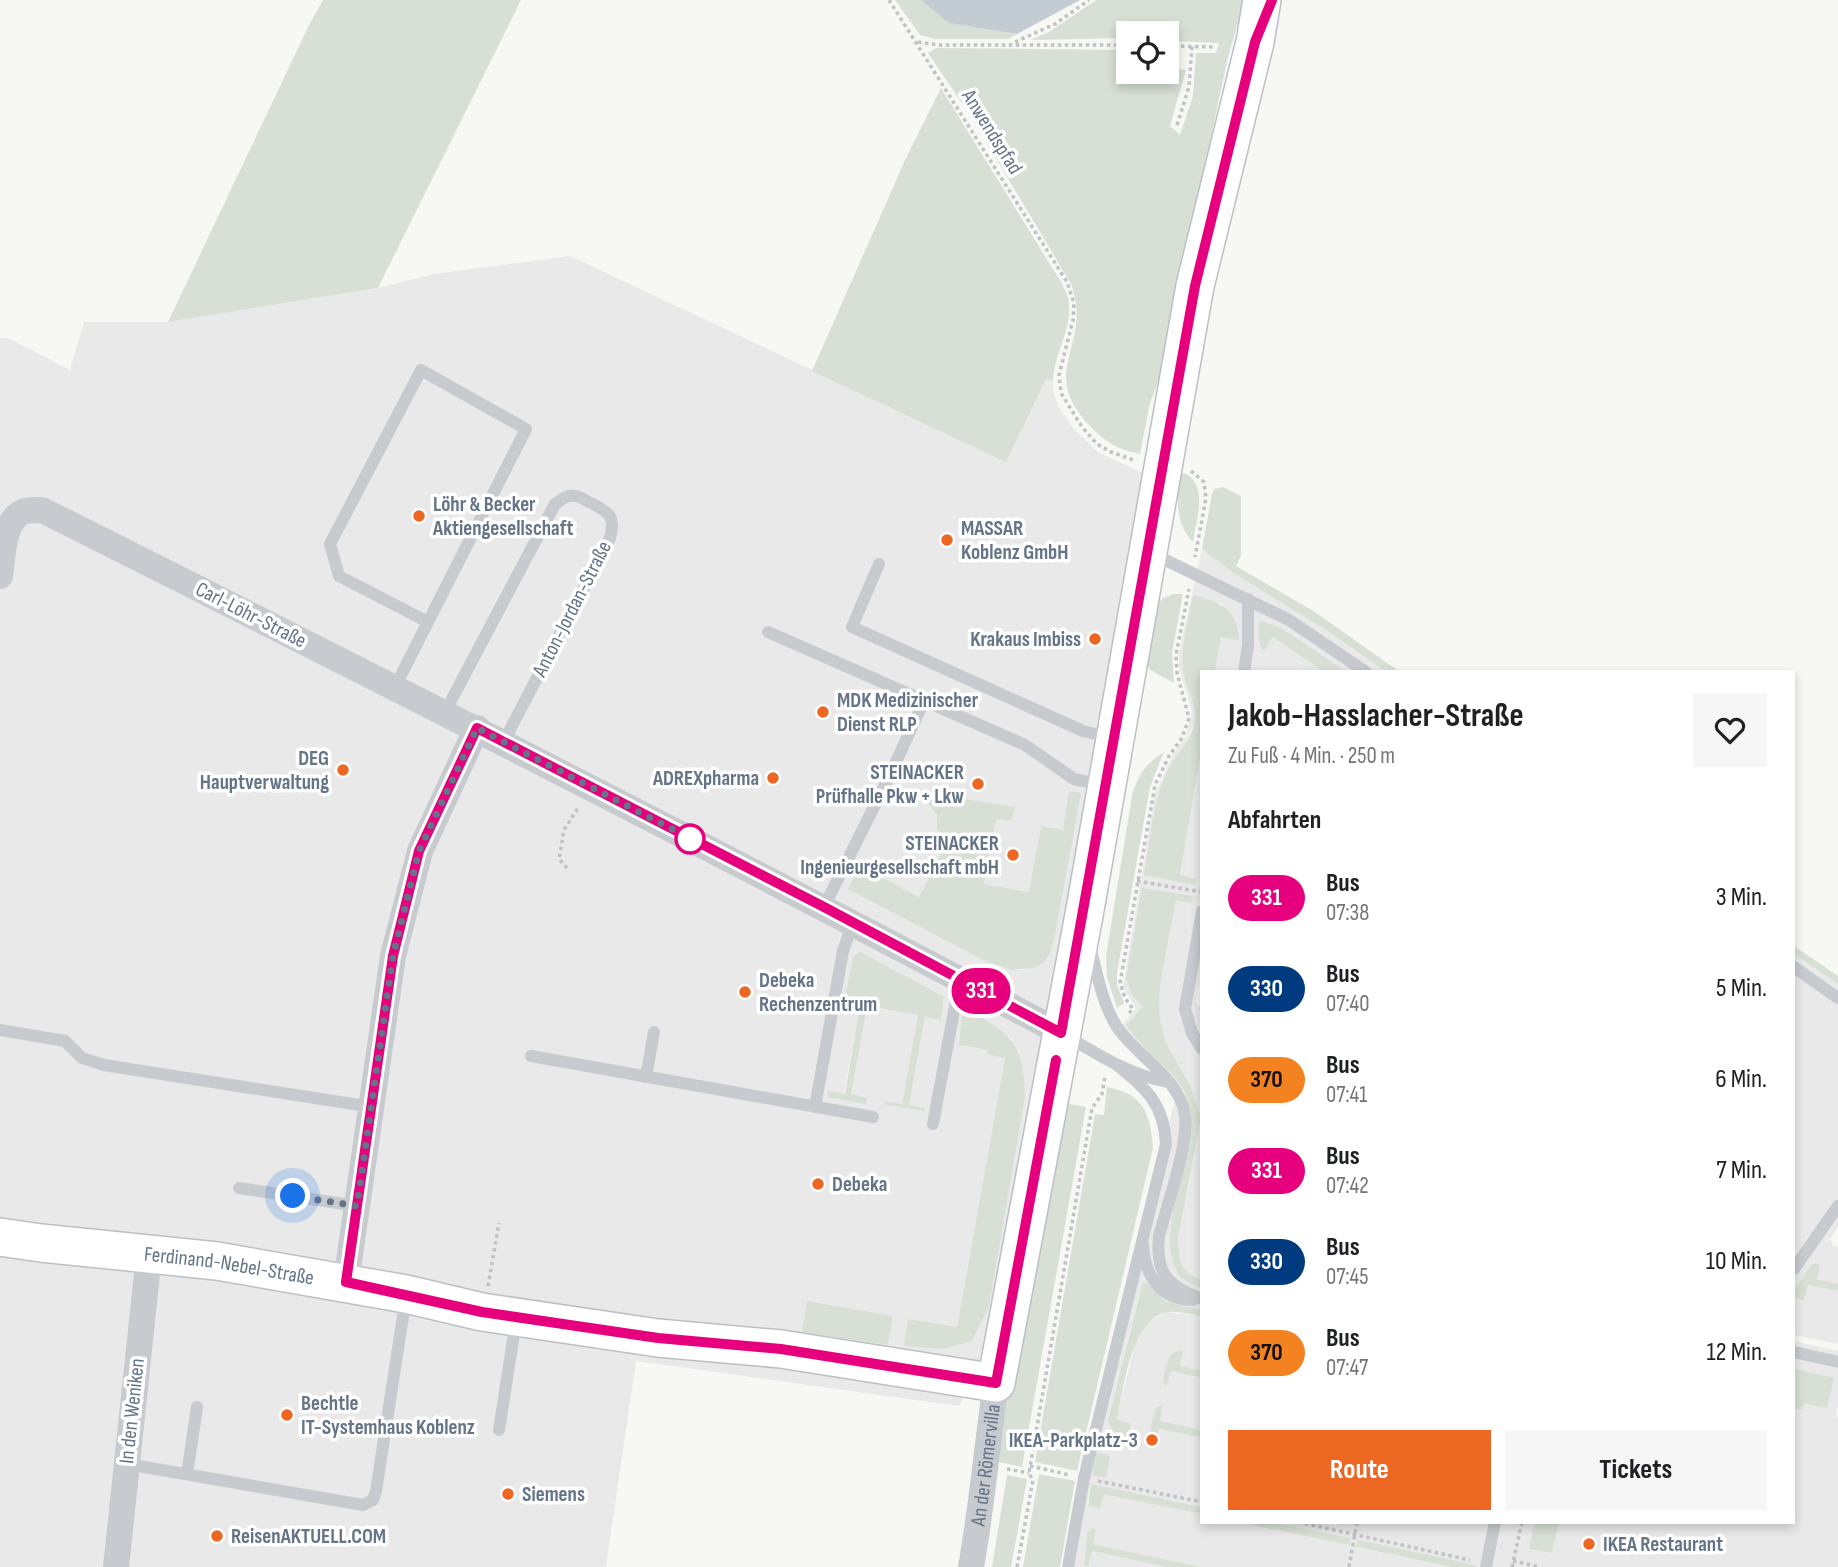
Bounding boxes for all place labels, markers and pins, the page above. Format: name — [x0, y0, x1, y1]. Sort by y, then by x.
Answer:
place label: Löhr & Becker Aktiengesellschaft — [432, 492, 573, 541]
marker: Löhr & Becker Aktiengesellschaft — [411, 508, 427, 524]
place label: MASSAR Koblenz GmbH — [961, 516, 1068, 565]
marker: MASSAR Koblenz GmbH — [939, 532, 955, 548]
place label: Krakaus Imbiss — [970, 627, 1081, 652]
marker: Krakaus Imbiss — [1087, 631, 1103, 647]
place label: MDK Medizinischer Dienst RLP — [837, 688, 979, 737]
marker: MDK Medizinischer Dienst RLP — [815, 704, 831, 720]
place label: DEG Hauptverwaltung — [200, 746, 329, 795]
place label: STEINACKER Prüfhalle Pkw + Lkw — [816, 760, 964, 809]
marker: DEG Hauptverwaltung — [335, 762, 351, 778]
place label: ADREXpharma — [652, 766, 759, 791]
marker: ADREXpharma — [765, 770, 781, 786]
marker: STEINACKER Prüfhalle Pkw + Lkw — [970, 776, 986, 792]
unlabelled marker — [675, 824, 705, 854]
place label: STEINACKER Ingenieurgesellschaft mbH — [800, 831, 999, 880]
marker: STEINACKER Ingenieurgesellschaft mbH — [1005, 847, 1021, 863]
place label: Debeka Rechenzentrum — [759, 968, 877, 1017]
marker: Debeka Rechenzentrum — [737, 984, 753, 1000]
place label: Debeka — [832, 1172, 887, 1197]
marker: Debeka — [810, 1176, 826, 1192]
place label: Bechtle IT-Systemhaus Koblenz — [301, 1391, 475, 1440]
marker: Bechtle IT-Systemhaus Koblenz — [279, 1407, 295, 1423]
place label: IKEA-Parkplatz-3 — [1009, 1428, 1138, 1453]
marker: IKEA-Parkplatz-3 — [1144, 1432, 1160, 1448]
place label: Siemens — [522, 1482, 585, 1507]
marker: Siemens — [500, 1486, 516, 1502]
place label: ReisenAKTUELL.COM — [231, 1524, 386, 1549]
marker: ReisenAKTUELL.COM — [209, 1528, 225, 1544]
place label: IKEA Restaurant — [1603, 1532, 1723, 1557]
marker: IKEA Restaurant — [1581, 1536, 1597, 1552]

